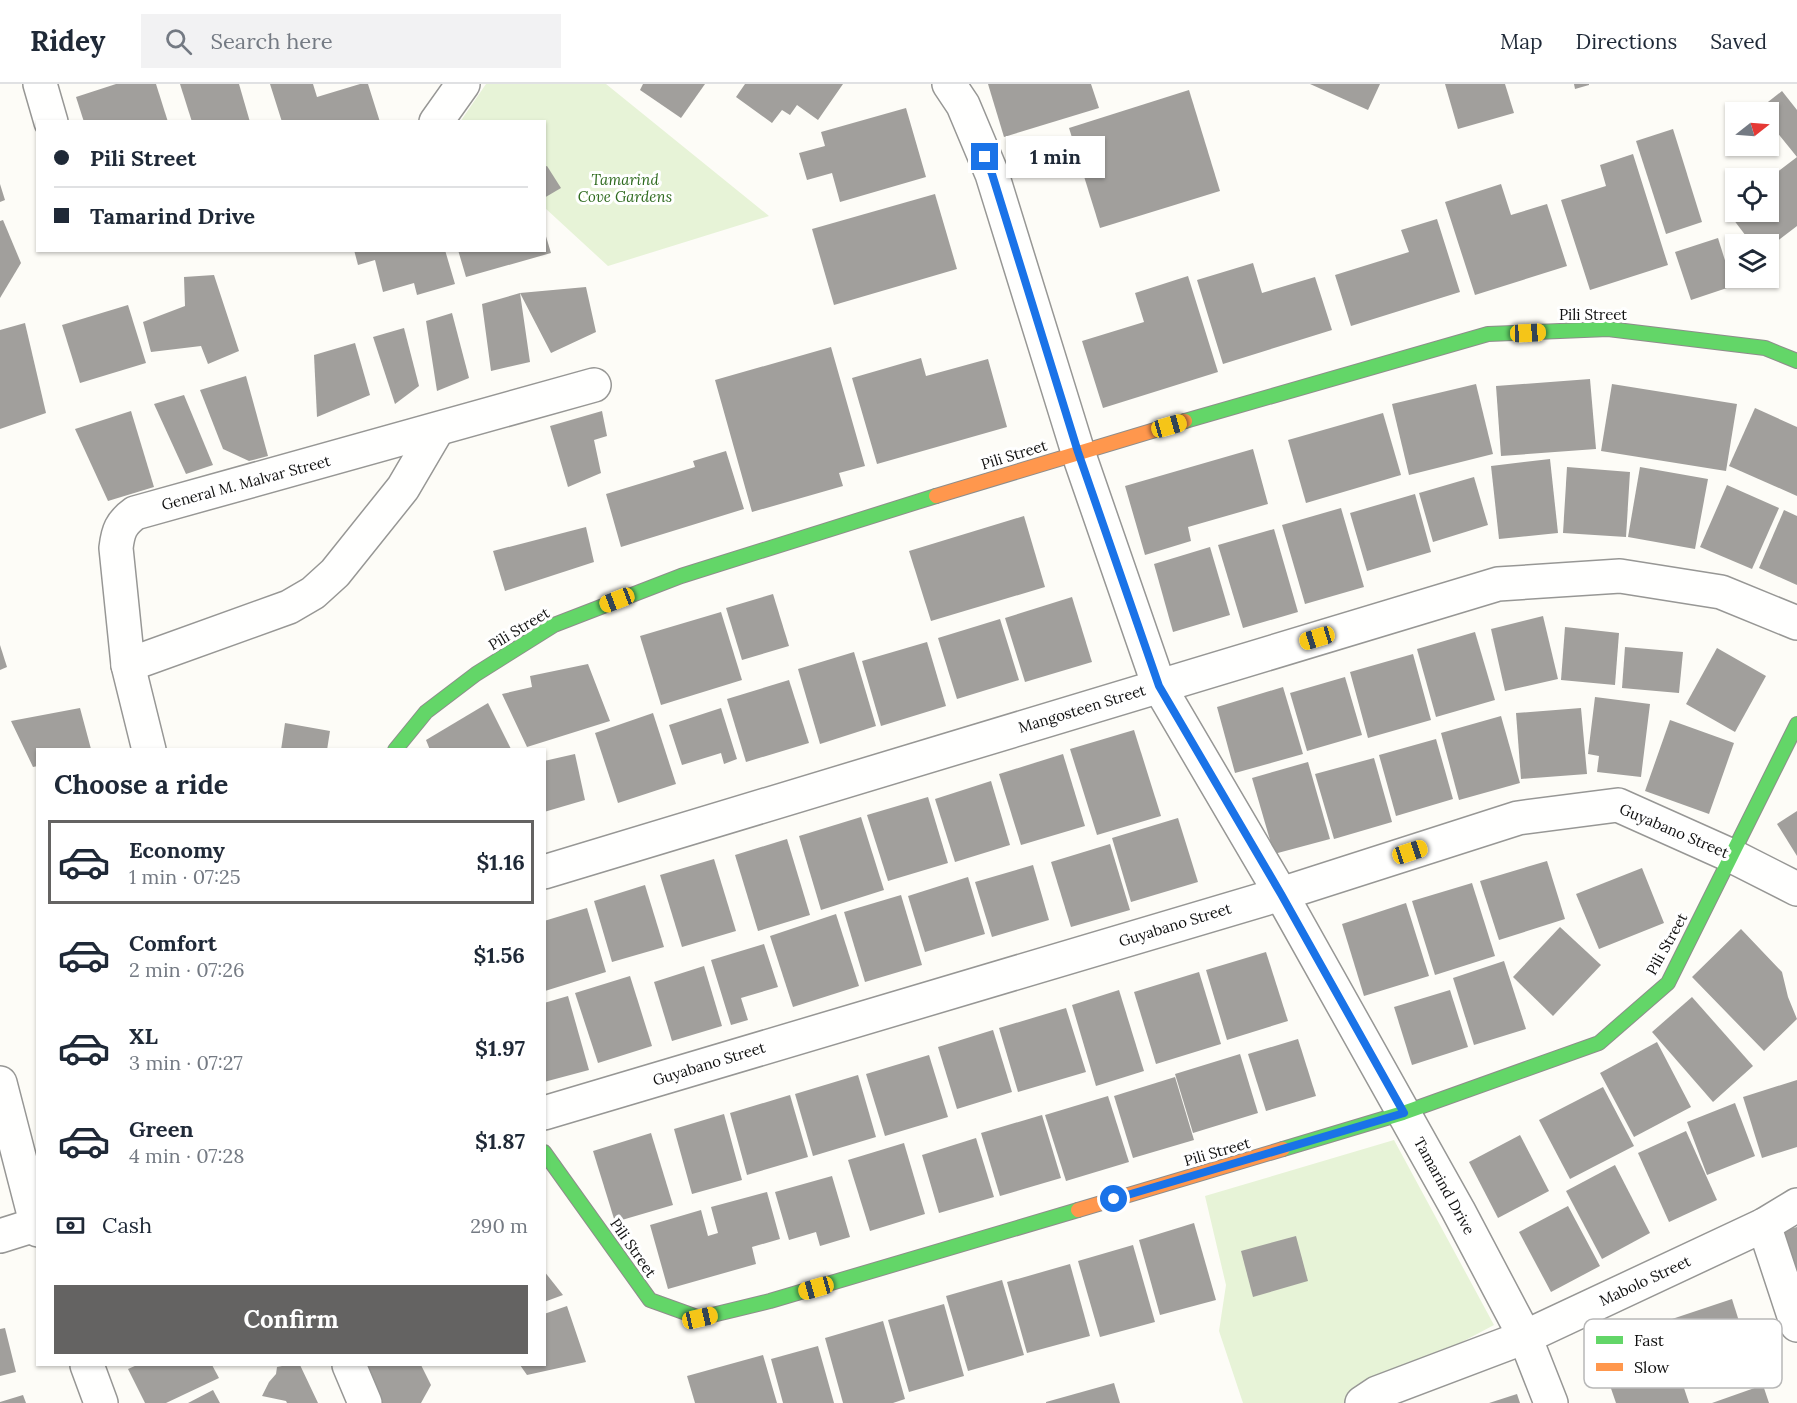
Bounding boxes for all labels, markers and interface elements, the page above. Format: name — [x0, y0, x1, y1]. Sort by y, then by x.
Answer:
search box — [141, 14, 561, 68]
text: Ridey — [30, 23, 105, 59]
icon: search — [162, 25, 195, 58]
text: Search here — [210, 27, 333, 55]
text: Map — [1500, 28, 1543, 55]
text: Directions — [1576, 28, 1677, 55]
text: Saved — [1710, 28, 1767, 55]
north arrow — [1725, 102, 1779, 156]
map controls — [1725, 102, 1779, 288]
callout: 1 min — [1006, 136, 1105, 178]
route end — [971, 143, 998, 170]
text: Pili Street — [90, 144, 196, 172]
text: 1 min — [1030, 144, 1081, 169]
button: locate — [1725, 168, 1779, 222]
park label: Tamarind Cove Gardens — [578, 170, 672, 206]
text: Tamarind Drive — [90, 202, 255, 230]
button: layers — [1725, 234, 1779, 288]
street label: Pili Street — [1559, 305, 1627, 324]
car — [1510, 323, 1546, 343]
car — [1149, 412, 1189, 440]
street label: Pili Street — [979, 435, 1049, 474]
street label: General M. Malvar Street — [159, 451, 333, 514]
car — [597, 585, 637, 615]
street label: Pili Street — [485, 603, 553, 654]
car — [1297, 624, 1337, 652]
street label: Mangosteen Street — [1016, 680, 1148, 737]
text: Choose a ride — [54, 767, 228, 801]
street label: Guyabano Street — [1617, 799, 1732, 862]
icon: car — [57, 835, 111, 889]
text: Economy — [129, 836, 225, 864]
car — [1390, 838, 1430, 866]
text: $1.16 — [476, 848, 525, 876]
text: 1 min · 07:25 — [129, 864, 241, 889]
street label: Guyabano Street — [1116, 898, 1234, 951]
street label: Pili Street — [1642, 909, 1691, 978]
icon: car — [57, 928, 111, 982]
text: Comfort — [129, 929, 217, 957]
text: $1.56 — [473, 941, 525, 969]
text: 2 min · 07:26 — [129, 957, 245, 982]
icon: car — [57, 1021, 111, 1075]
text: XL — [129, 1022, 158, 1050]
text: $1.97 — [475, 1034, 525, 1062]
street label: Guyabano Street — [650, 1037, 768, 1090]
text: 3 min · 07:27 — [129, 1050, 243, 1075]
icon: car — [57, 1114, 111, 1168]
text: Green — [129, 1115, 194, 1143]
text: $1.87 — [475, 1127, 525, 1155]
street label: Pili Street — [1182, 1133, 1252, 1170]
street label: Tamarind Drive — [1410, 1134, 1479, 1238]
text: 4 min · 07:28 — [129, 1143, 244, 1168]
route start — [1100, 1185, 1127, 1212]
icon: cash — [54, 1209, 87, 1242]
text: Cash — [102, 1211, 152, 1239]
text: 290 m — [470, 1213, 528, 1238]
street label: Pili Street — [606, 1214, 661, 1281]
street label: Mabolo Street — [1596, 1251, 1694, 1310]
car — [796, 1274, 836, 1302]
button: Confirm — [54, 1285, 528, 1354]
car — [680, 1305, 720, 1331]
legend — [1584, 1319, 1782, 1388]
text: Fast — [1634, 1330, 1665, 1350]
text: Slow — [1634, 1357, 1670, 1377]

